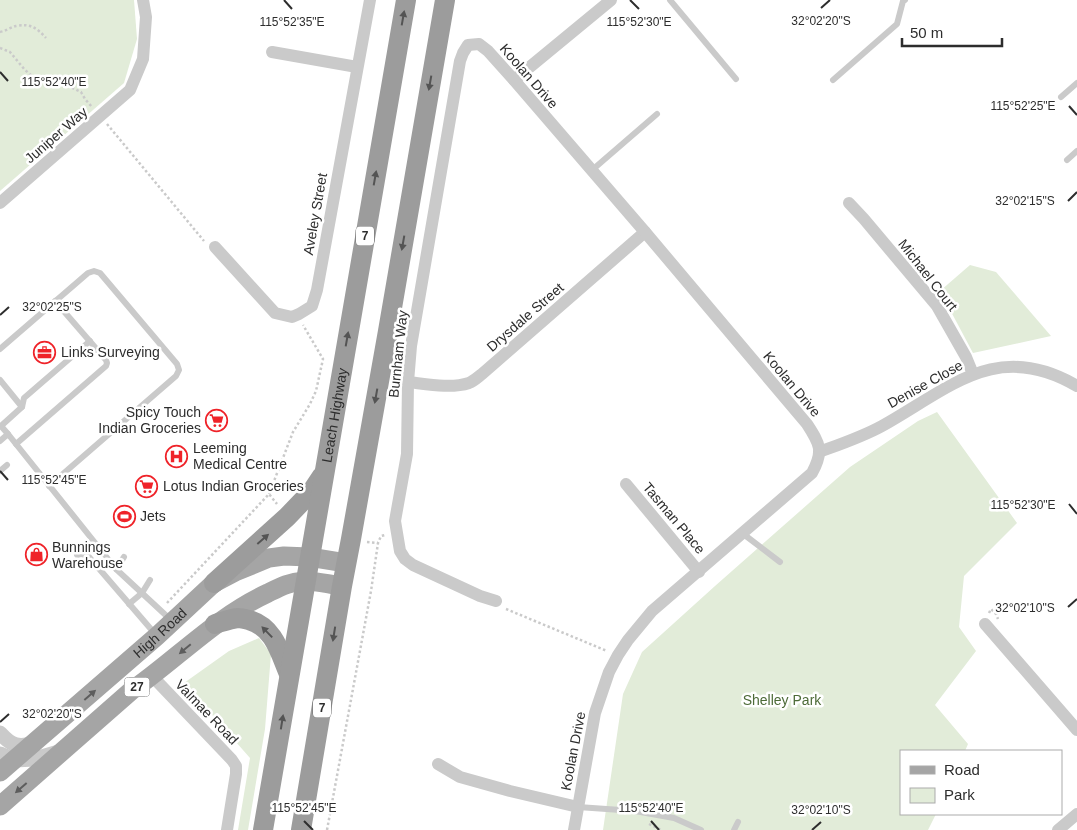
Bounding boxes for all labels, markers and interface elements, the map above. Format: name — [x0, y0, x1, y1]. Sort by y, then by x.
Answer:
one-way arrow — [400, 10, 408, 26]
text: 32°02'20"S — [791, 14, 851, 28]
text: 115°52'35"E — [259, 15, 325, 29]
text: 115°52'30"E — [606, 15, 672, 29]
scale bar — [902, 15, 1002, 47]
text: 50 m — [910, 24, 943, 41]
street label: Koolan Drive — [497, 41, 561, 112]
text: 115°52'40"E — [21, 75, 87, 89]
one-way arrow — [426, 75, 434, 91]
text: 115°52'25"E — [990, 99, 1056, 113]
street label: Juniper Way — [22, 104, 90, 166]
one-way arrow — [372, 170, 380, 186]
street label: Aveley Street — [300, 172, 330, 256]
text: 32°02'15"S — [995, 194, 1055, 208]
road number: 7 — [356, 227, 374, 246]
one-way arrow — [398, 235, 406, 251]
street label: Michael Court — [895, 236, 961, 314]
street label: Drysdale Street — [483, 279, 567, 355]
text: 32°02'25"S — [22, 300, 82, 314]
street label: Burnham Way — [385, 309, 411, 399]
one-way arrow — [344, 330, 352, 346]
office icon: Links Surveying — [33, 340, 57, 364]
place label: Links Surveying — [61, 344, 160, 360]
street label: Koolan Drive — [760, 348, 824, 420]
street label: Denise Close — [885, 357, 965, 411]
street label: Leach Highway — [318, 367, 351, 464]
one-way arrow — [372, 389, 380, 405]
place label: Spicy Touch Indian Groceries — [98, 404, 201, 436]
supermarket icon: Spicy Touch Indian Groceries — [205, 408, 229, 432]
place label: Leeming Medical Centre — [193, 440, 287, 472]
hospital icon: Leeming Medical Centre — [165, 444, 189, 468]
text: 115°52'45"E — [21, 473, 87, 487]
supermarket icon: Lotus Indian Groceries — [135, 474, 159, 498]
place label: Lotus Indian Groceries — [163, 478, 304, 494]
street label: Tasman Place — [640, 479, 709, 557]
text: 115°52'30"E — [990, 498, 1056, 512]
sports icon: Jets — [112, 504, 136, 528]
place label: Jets — [140, 508, 166, 524]
one-way arrow — [256, 533, 269, 544]
place label: Bunnings Warehouse — [52, 539, 123, 571]
shop icon: Bunnings Warehouse — [24, 543, 48, 567]
text: 32°02'10"S — [995, 601, 1055, 615]
street label: High Road — [130, 605, 190, 661]
one-way arrow — [261, 626, 273, 638]
one-way arrow — [329, 627, 337, 643]
one-way arrow — [180, 643, 192, 655]
street label: Valmae Road — [172, 676, 242, 748]
road number: 27 — [124, 678, 150, 696]
one-way arrow — [84, 690, 96, 701]
park label: Shelley Park — [743, 692, 822, 708]
road number: 7 — [313, 698, 331, 718]
text: 32°02'20"S — [22, 707, 82, 721]
street label: Koolan Drive — [557, 710, 589, 792]
one-way arrow — [278, 713, 286, 729]
legend — [900, 750, 1062, 815]
text: Road — [944, 761, 980, 778]
one-way arrow — [15, 782, 28, 793]
text: Park — [944, 786, 975, 803]
text: 115°52'45"E — [271, 801, 337, 815]
text: 115°52'40"E — [618, 801, 684, 815]
text: 32°02'10"S — [791, 803, 851, 817]

